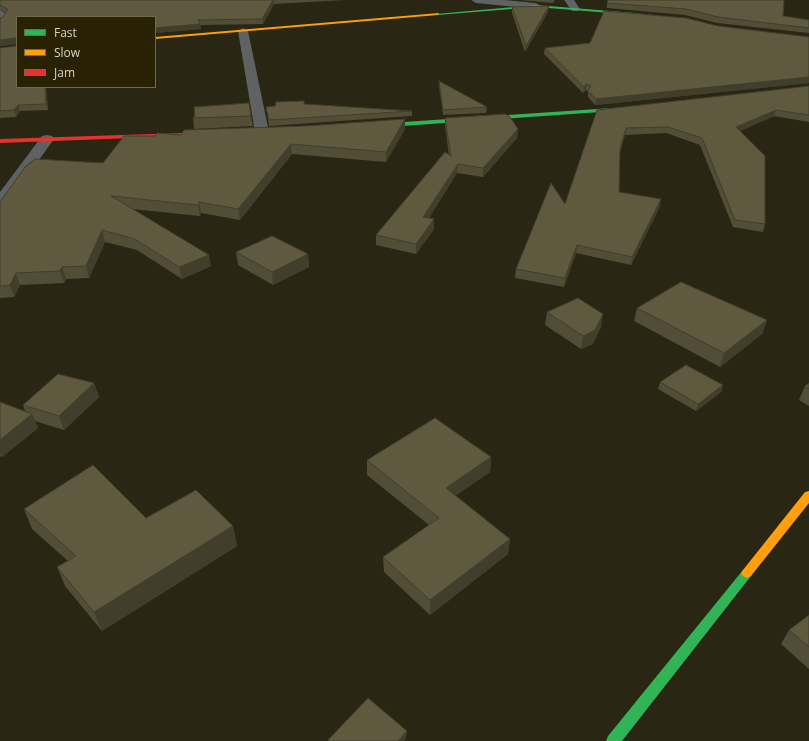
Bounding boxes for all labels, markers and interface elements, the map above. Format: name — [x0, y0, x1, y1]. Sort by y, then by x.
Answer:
legend — [16, 16, 156, 88]
text: Fast — [54, 24, 77, 41]
text: Slow — [54, 44, 80, 61]
text: Jam — [54, 64, 75, 81]

